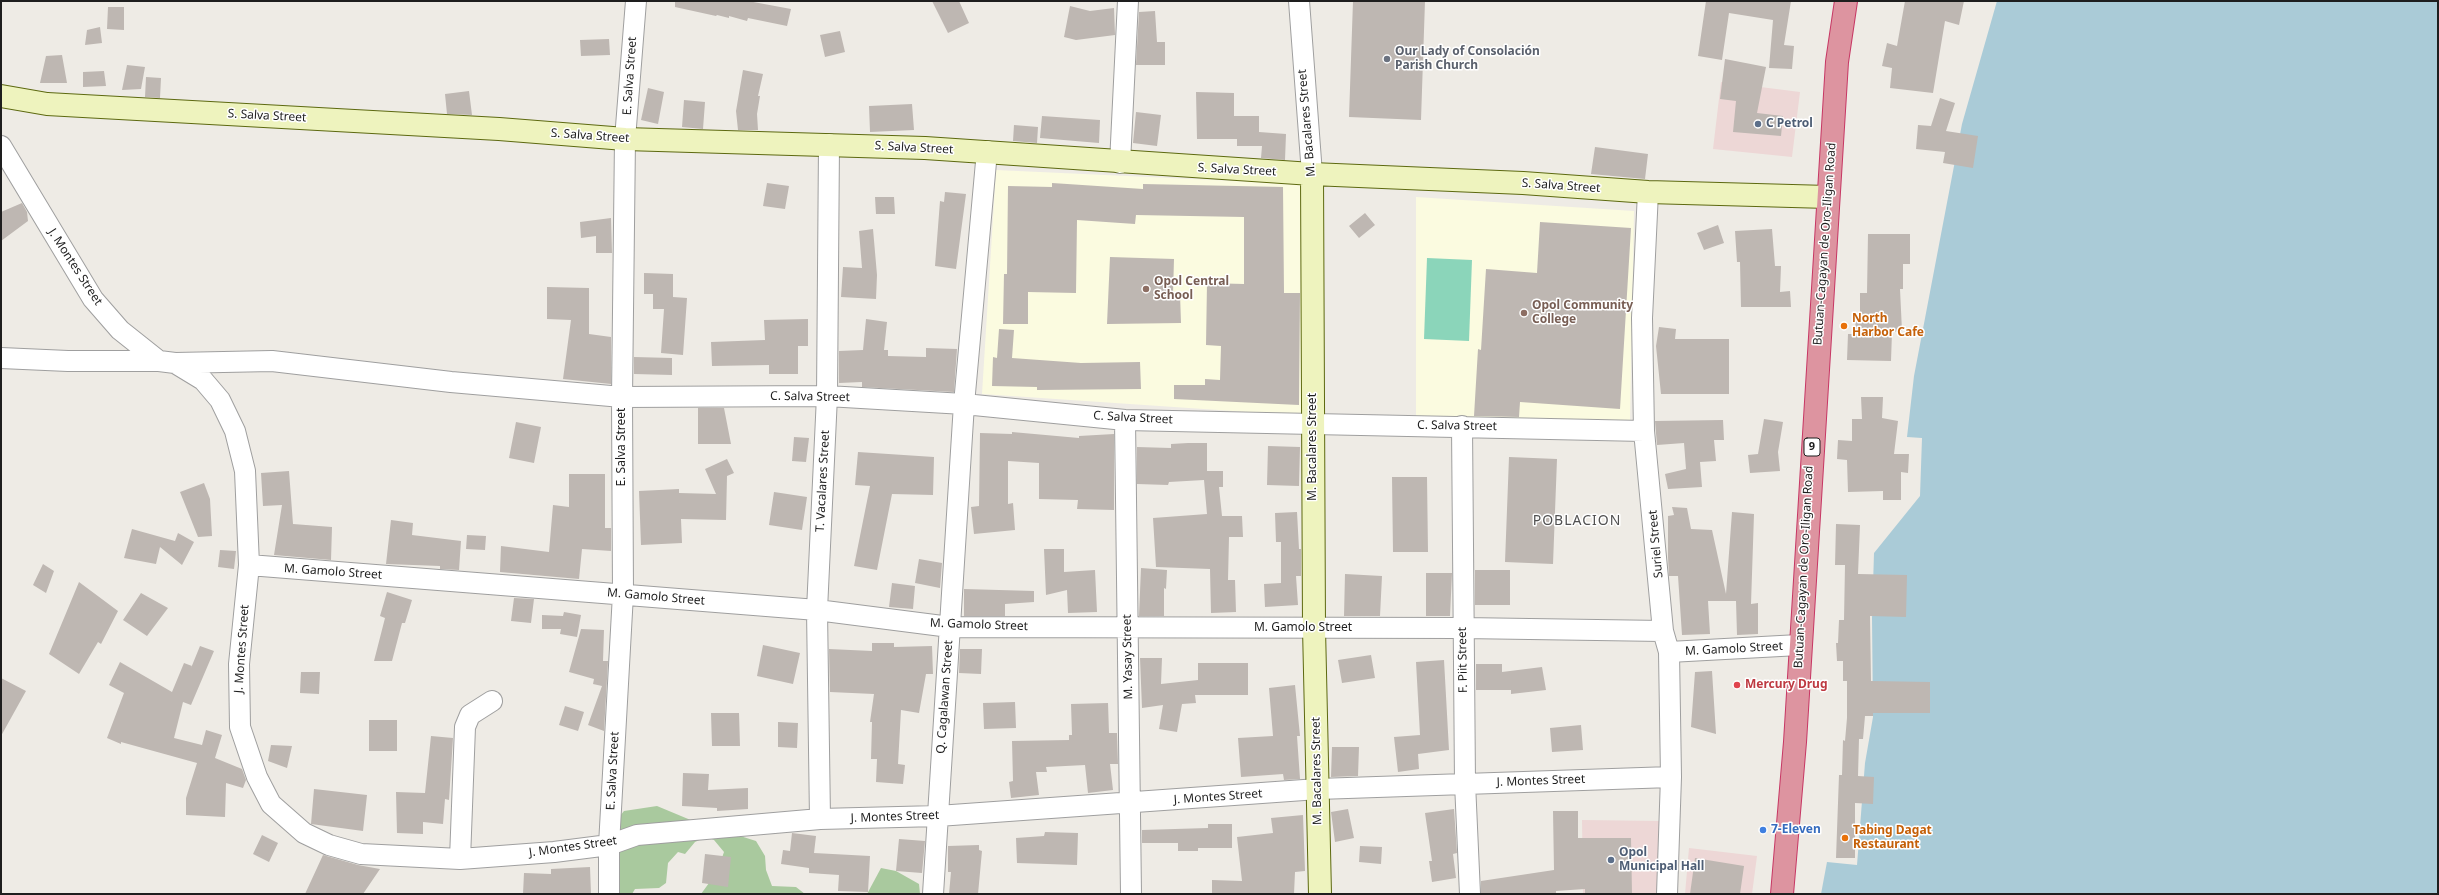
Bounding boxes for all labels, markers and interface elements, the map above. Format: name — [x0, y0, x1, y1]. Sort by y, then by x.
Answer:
street label: E. Salva Street — [620, 36, 640, 116]
place label: Our Lady of Consolación Parish Church — [1395, 45, 1540, 73]
marker: Our Lady of Consolación Parish Church — [1382, 54, 1392, 64]
street label: M. Bacalares Street — [1295, 69, 1319, 177]
street label: S. Salva Street — [227, 107, 307, 125]
place label: C Petrol — [1766, 117, 1813, 131]
marker: C Petrol — [1753, 119, 1763, 129]
street label: S. Salva Street — [550, 126, 630, 146]
street label: S. Salva Street — [874, 139, 954, 157]
street label: Butuan-Cagayan de Oro-Iligan Road — [1811, 142, 1839, 346]
street label: S. Salva Street — [1197, 161, 1277, 179]
street label: S. Salva Street — [1521, 176, 1601, 196]
street label: J. Montes Street — [45, 226, 105, 308]
place label: Opol Central School — [1154, 275, 1229, 303]
marker: Opol Central School — [1141, 284, 1151, 294]
place label: Opol Community College — [1532, 299, 1633, 327]
marker: Opol Community College — [1519, 308, 1529, 318]
place label: North Harbor Cafe — [1852, 312, 1924, 340]
marker: North Harbor Cafe — [1839, 321, 1849, 331]
street label: C. Salva Street — [770, 389, 850, 405]
street label: M. Bacalares Street — [1306, 393, 1320, 501]
street label: E. Salva Street — [615, 408, 629, 486]
street label: C. Salva Street — [1093, 409, 1173, 427]
street label: C. Salva Street — [1417, 418, 1497, 434]
street label: T. Vacalares Street — [813, 430, 833, 532]
road number: 9 — [1804, 438, 1820, 456]
street label: Butuan-Cagayan de Oro-Iligan Road — [1791, 465, 1817, 669]
street label: Suriel Street — [1646, 509, 1666, 579]
district label: POBLACION — [1533, 513, 1621, 529]
street label: M. Gamolo Street — [284, 561, 382, 583]
street label: M. Gamolo Street — [606, 586, 706, 608]
street label: J. Montes Street — [232, 604, 252, 694]
street label: M. Yasay Street — [1120, 614, 1136, 700]
street label: M. Gamolo Street — [930, 616, 1028, 634]
street label: M. Gamolo Street — [1254, 621, 1352, 635]
street label: F. Piit Street — [1455, 627, 1471, 693]
street label: M. Gamolo Street — [1685, 639, 1783, 659]
street label: Q. Cagalawan Street — [934, 640, 956, 754]
place label: Mercury Drug — [1745, 678, 1827, 692]
marker: Mercury Drug — [1732, 680, 1742, 690]
street label: M. Bacalares Street — [1309, 717, 1325, 825]
street label: E. Salva Street — [604, 731, 622, 811]
street label: J. Montes Street — [1496, 772, 1586, 790]
street label: J. Montes Street — [1173, 787, 1263, 807]
street label: J. Montes Street — [850, 808, 940, 826]
place label: 7-Eleven — [1771, 823, 1821, 837]
place label: Tabing Dagat Restaurant — [1853, 824, 1932, 852]
marker: 7-Eleven — [1758, 825, 1768, 835]
marker: Tabing Dagat Restaurant — [1840, 833, 1850, 843]
street label: J. Montes Street — [528, 834, 618, 860]
place label: Opol Municipal Hall — [1619, 846, 1704, 874]
marker: Opol Municipal Hall — [1606, 855, 1616, 865]

